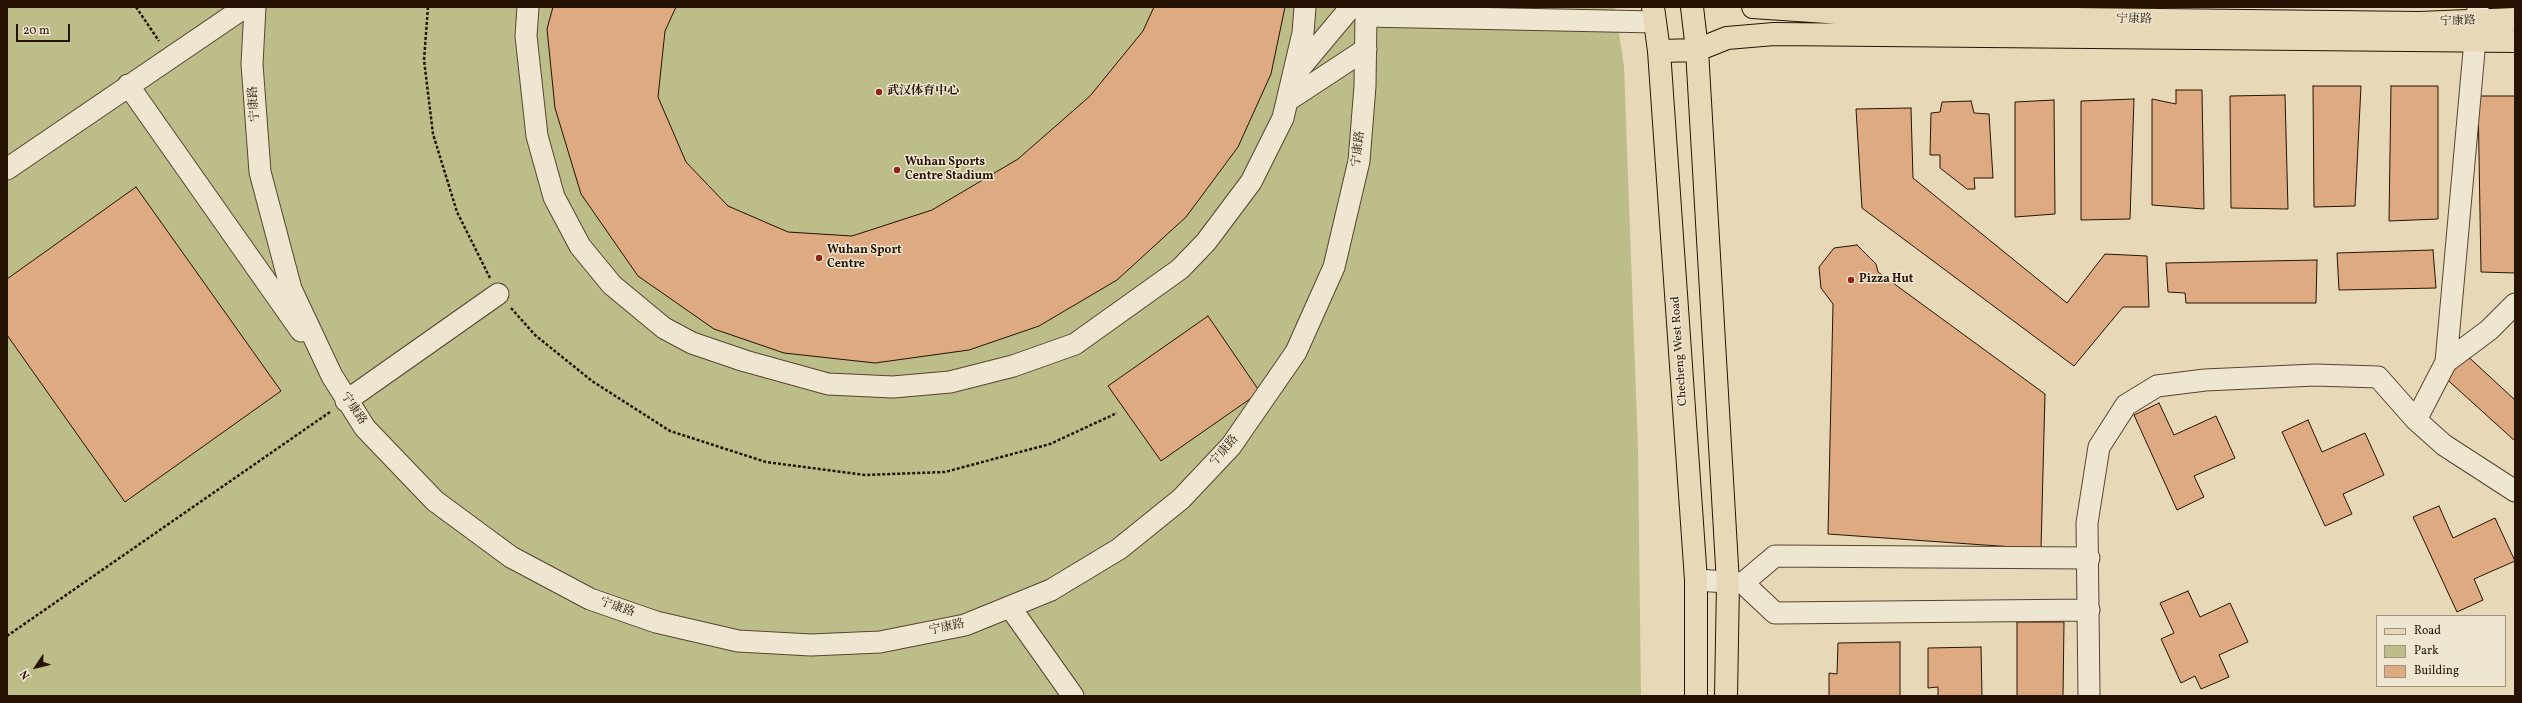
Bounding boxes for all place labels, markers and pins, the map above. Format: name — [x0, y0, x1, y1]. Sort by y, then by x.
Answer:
place label: 武汉体育中心 — [887, 85, 959, 99]
marker: 武汉体育中心 — [874, 87, 884, 97]
place label: Wuhan Sports Centre Stadium — [905, 156, 994, 184]
marker: Wuhan Sports Centre Stadium — [892, 165, 902, 175]
place label: Wuhan Sport Centre — [827, 244, 902, 272]
marker: Wuhan Sport Centre — [814, 253, 824, 263]
place label: Pizza Hut — [1859, 273, 1913, 287]
marker: Pizza Hut — [1846, 275, 1856, 285]

